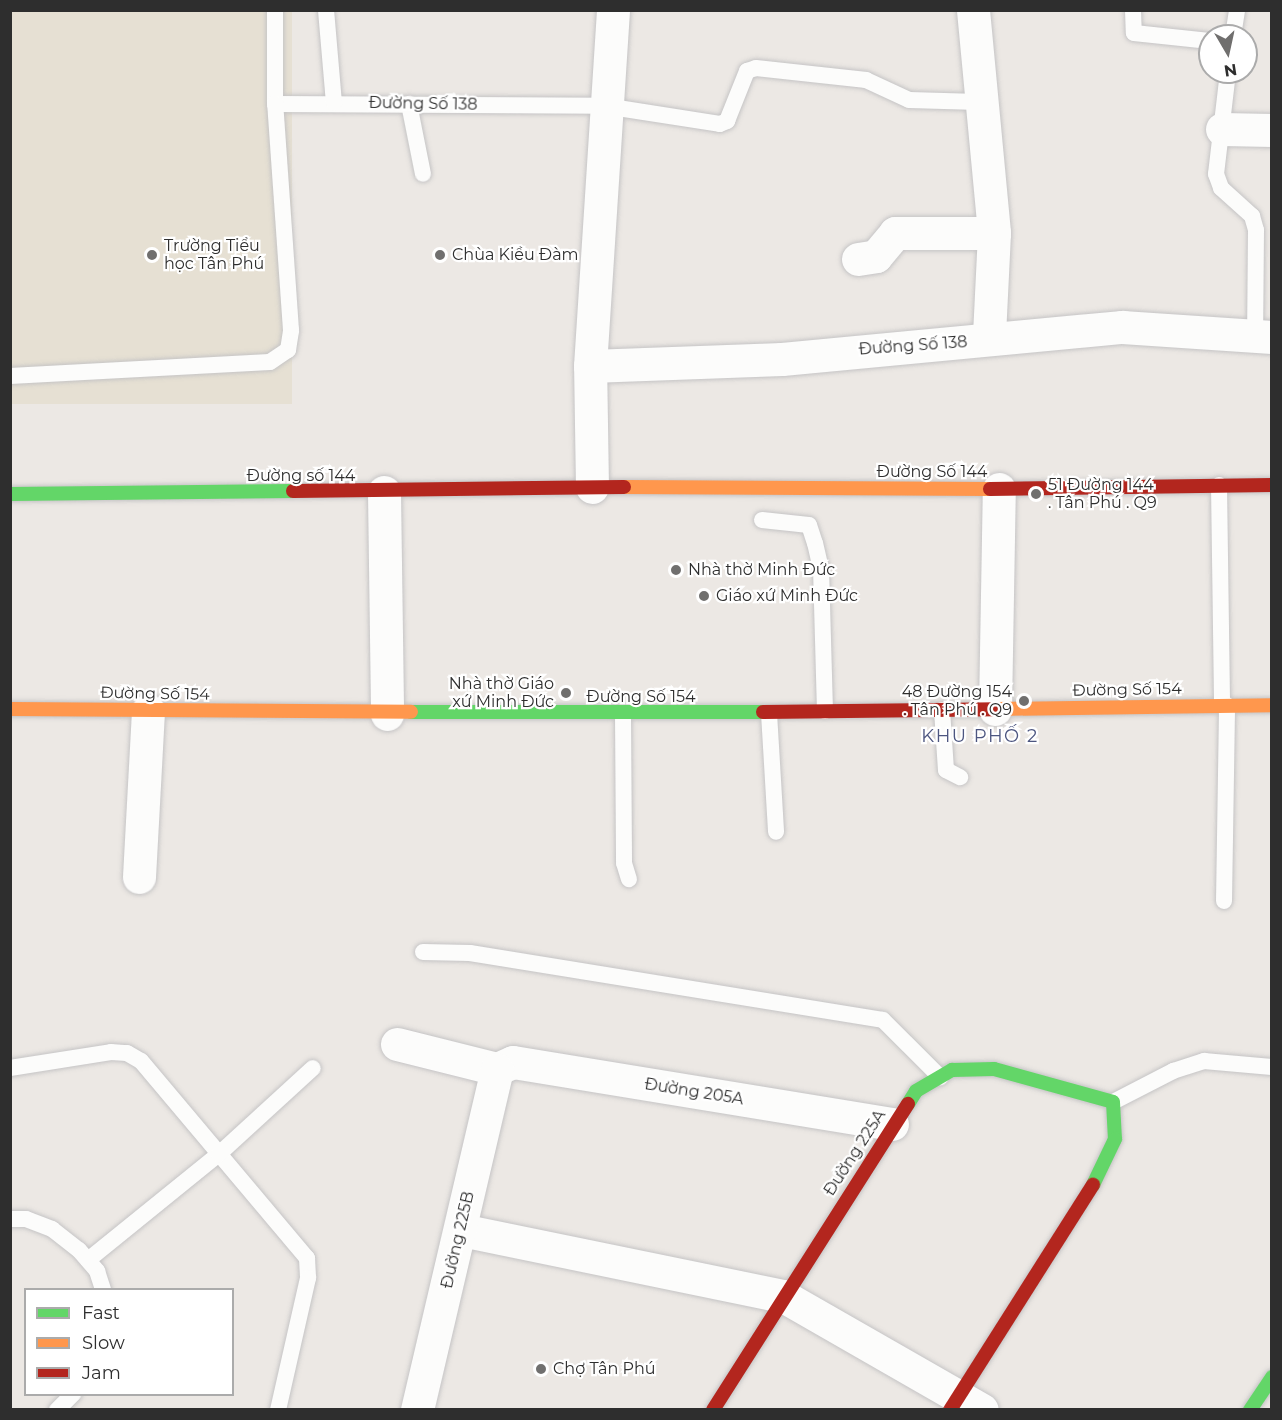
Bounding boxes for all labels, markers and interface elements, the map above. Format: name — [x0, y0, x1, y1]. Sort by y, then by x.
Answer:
north arrow — [1198, 24, 1258, 84]
text: N — [1223, 60, 1238, 81]
street label: Đường Số 138 — [368, 93, 478, 115]
place label: Trường Tiểu học Tân Phú — [164, 236, 264, 274]
place label: Chùa Kiều Đàm — [452, 245, 579, 265]
marker: Trường Tiểu học Tân Phú — [145, 248, 159, 262]
marker: Chùa Kiều Đàm — [433, 248, 447, 262]
street label: Đường Số 138 — [858, 333, 968, 359]
street label: Đường Số 144 — [877, 462, 987, 482]
street label: Đường số 144 — [247, 466, 355, 486]
place label: 51 Đường 144 . Tân Phú . Q9 — [1048, 475, 1157, 513]
marker: 51 Đường 144 . Tân Phú . Q9 — [1029, 487, 1043, 501]
place label: Nhà thờ Minh Đức — [688, 560, 835, 580]
marker: Nhà thờ Minh Đức — [669, 563, 683, 577]
place label: Giáo xứ Minh Đức — [716, 586, 858, 606]
marker: Giáo xứ Minh Đức — [697, 589, 711, 603]
place label: Nhà thờ Giáo xứ Minh Đức — [449, 674, 554, 712]
street label: Đường Số 154 — [1072, 679, 1182, 701]
place label: 48 Đường 154 . Tân Phú . Q9 — [902, 682, 1012, 720]
street label: Đường Số 154 — [100, 683, 210, 705]
marker: Nhà thờ Giáo xứ Minh Đức — [559, 686, 573, 700]
street label: Đường Số 154 — [586, 687, 696, 707]
marker: 48 Đường 154 . Tân Phú . Q9 — [1017, 694, 1031, 708]
district label: KHU PHỐ 2 — [921, 725, 1039, 747]
street label: Đường 205A — [643, 1075, 745, 1109]
street label: Đường 225A — [820, 1106, 890, 1200]
street label: Đường 225B — [437, 1190, 479, 1290]
legend — [24, 1288, 234, 1396]
text: Fast — [82, 1302, 120, 1324]
text: Slow — [82, 1332, 125, 1354]
place label: Chợ Tân Phú — [553, 1359, 656, 1379]
text: Jam — [82, 1362, 121, 1384]
marker: Chợ Tân Phú — [534, 1362, 548, 1376]

